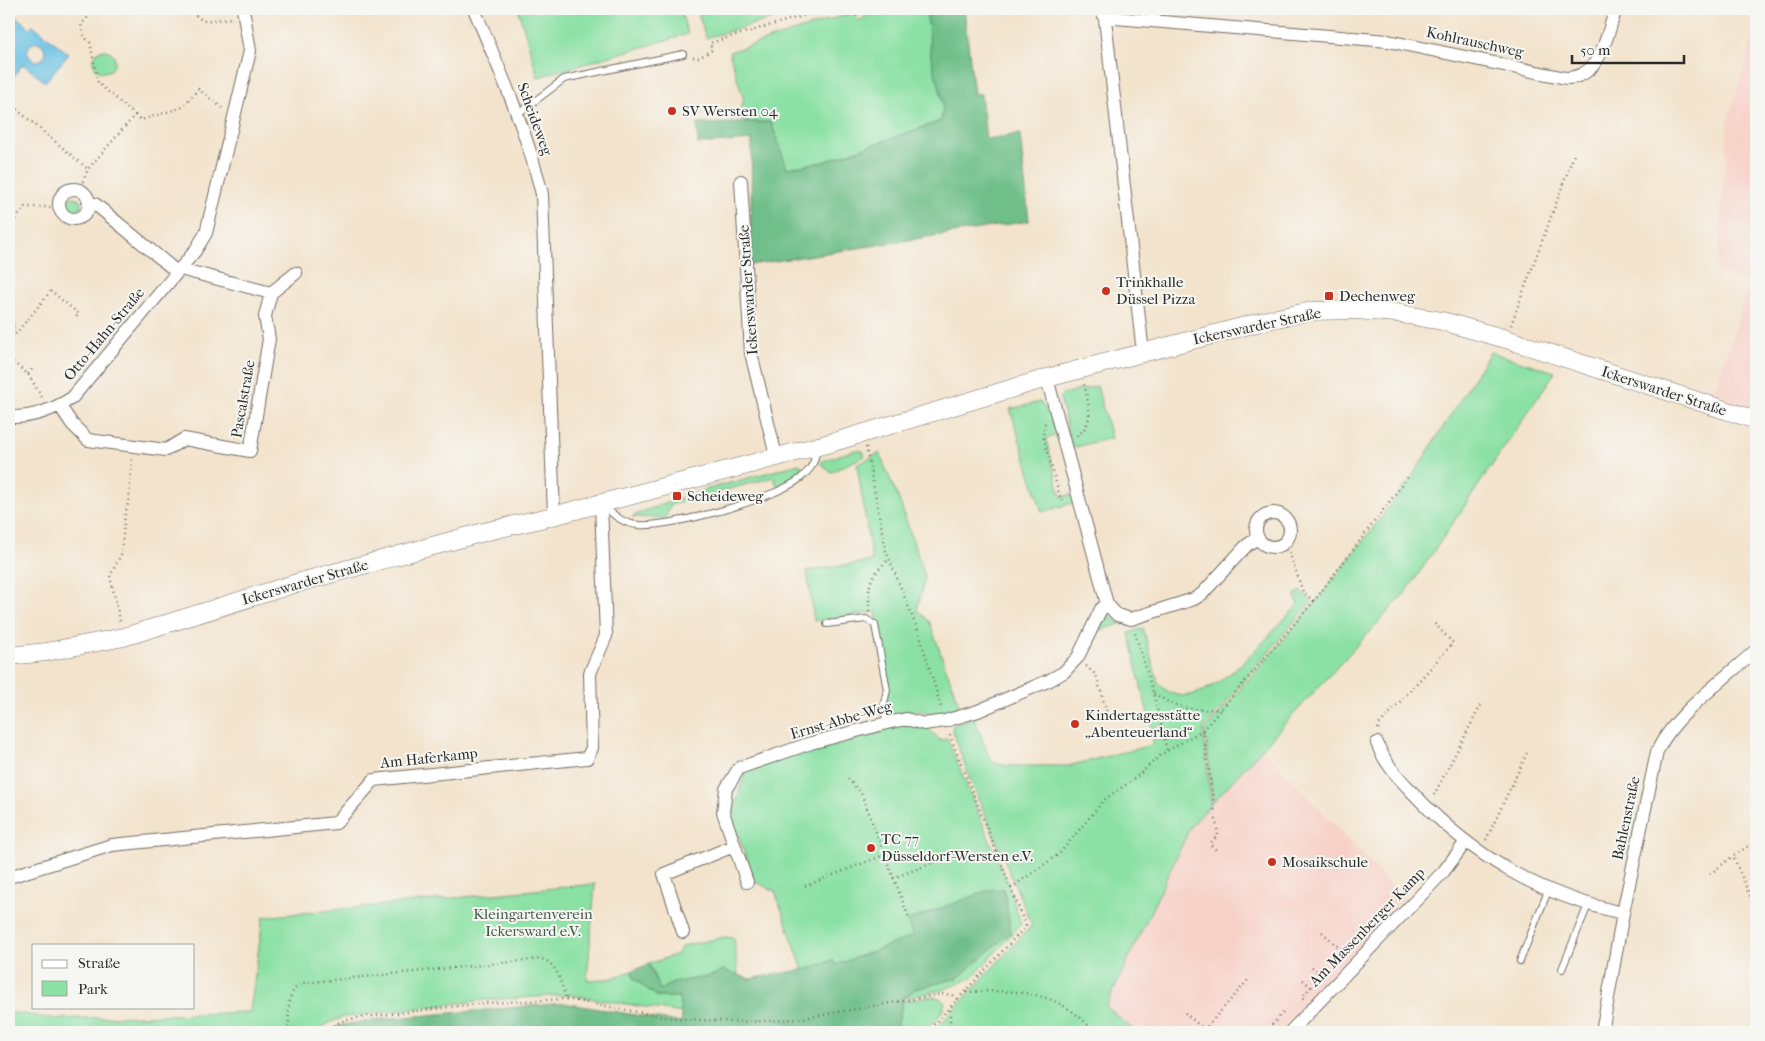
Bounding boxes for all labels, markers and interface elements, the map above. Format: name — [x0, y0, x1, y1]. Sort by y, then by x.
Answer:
street label: Kohlrauschweg — [1425, 23, 1526, 61]
scale bar — [1572, 32, 1685, 64]
text: 50 m — [1580, 41, 1611, 59]
street label: Scheideweg — [514, 80, 557, 159]
place label: SV Wersten 04 — [682, 102, 779, 120]
marker: SV Wersten 04 — [666, 105, 678, 117]
street label: Ickerswarder Straße — [734, 224, 762, 356]
place label: Trinkhalle Düssel Pizza — [1116, 273, 1196, 308]
street label: Otto-Hahn-Straße — [60, 283, 149, 384]
marker: Trinkhalle Düssel Pizza — [1100, 285, 1112, 297]
place label: Dechenweg — [1339, 287, 1416, 305]
marker: Dechenweg — [1323, 290, 1335, 302]
street label: Ickerswarder Straße — [1191, 304, 1323, 348]
street label: Pascalstraße — [227, 358, 259, 439]
street label: Ickerswarder Straße — [1599, 362, 1729, 420]
place label: Scheideweg — [687, 487, 764, 505]
marker: Scheideweg — [671, 490, 683, 502]
street label: Ickerswarder Straße — [240, 555, 371, 609]
street label: Ernst-Abbe-Weg — [788, 697, 895, 743]
place label: Kindertagesstätte „Abenteuerland“ — [1085, 706, 1201, 741]
marker: Kindertagesstätte „Abenteuerland“ — [1069, 718, 1081, 730]
street label: Am Haferkamp — [378, 744, 479, 772]
street label: Bahlenstraße — [1608, 774, 1644, 862]
place label: TC 77 Düsseldorf-Wersten e.V. — [881, 830, 1033, 865]
marker: TC 77 Düsseldorf-Wersten e.V. — [865, 842, 877, 854]
place label: Mosaikschule — [1282, 853, 1369, 871]
marker: Mosaikschule — [1266, 856, 1278, 868]
street label: Am Massenberger Kamp — [1305, 864, 1429, 991]
park label: Kleingartenverein Ickersward e.V. — [473, 905, 593, 940]
legend — [32, 944, 195, 1008]
text: Straße — [78, 954, 121, 972]
text: Park — [78, 980, 108, 998]

